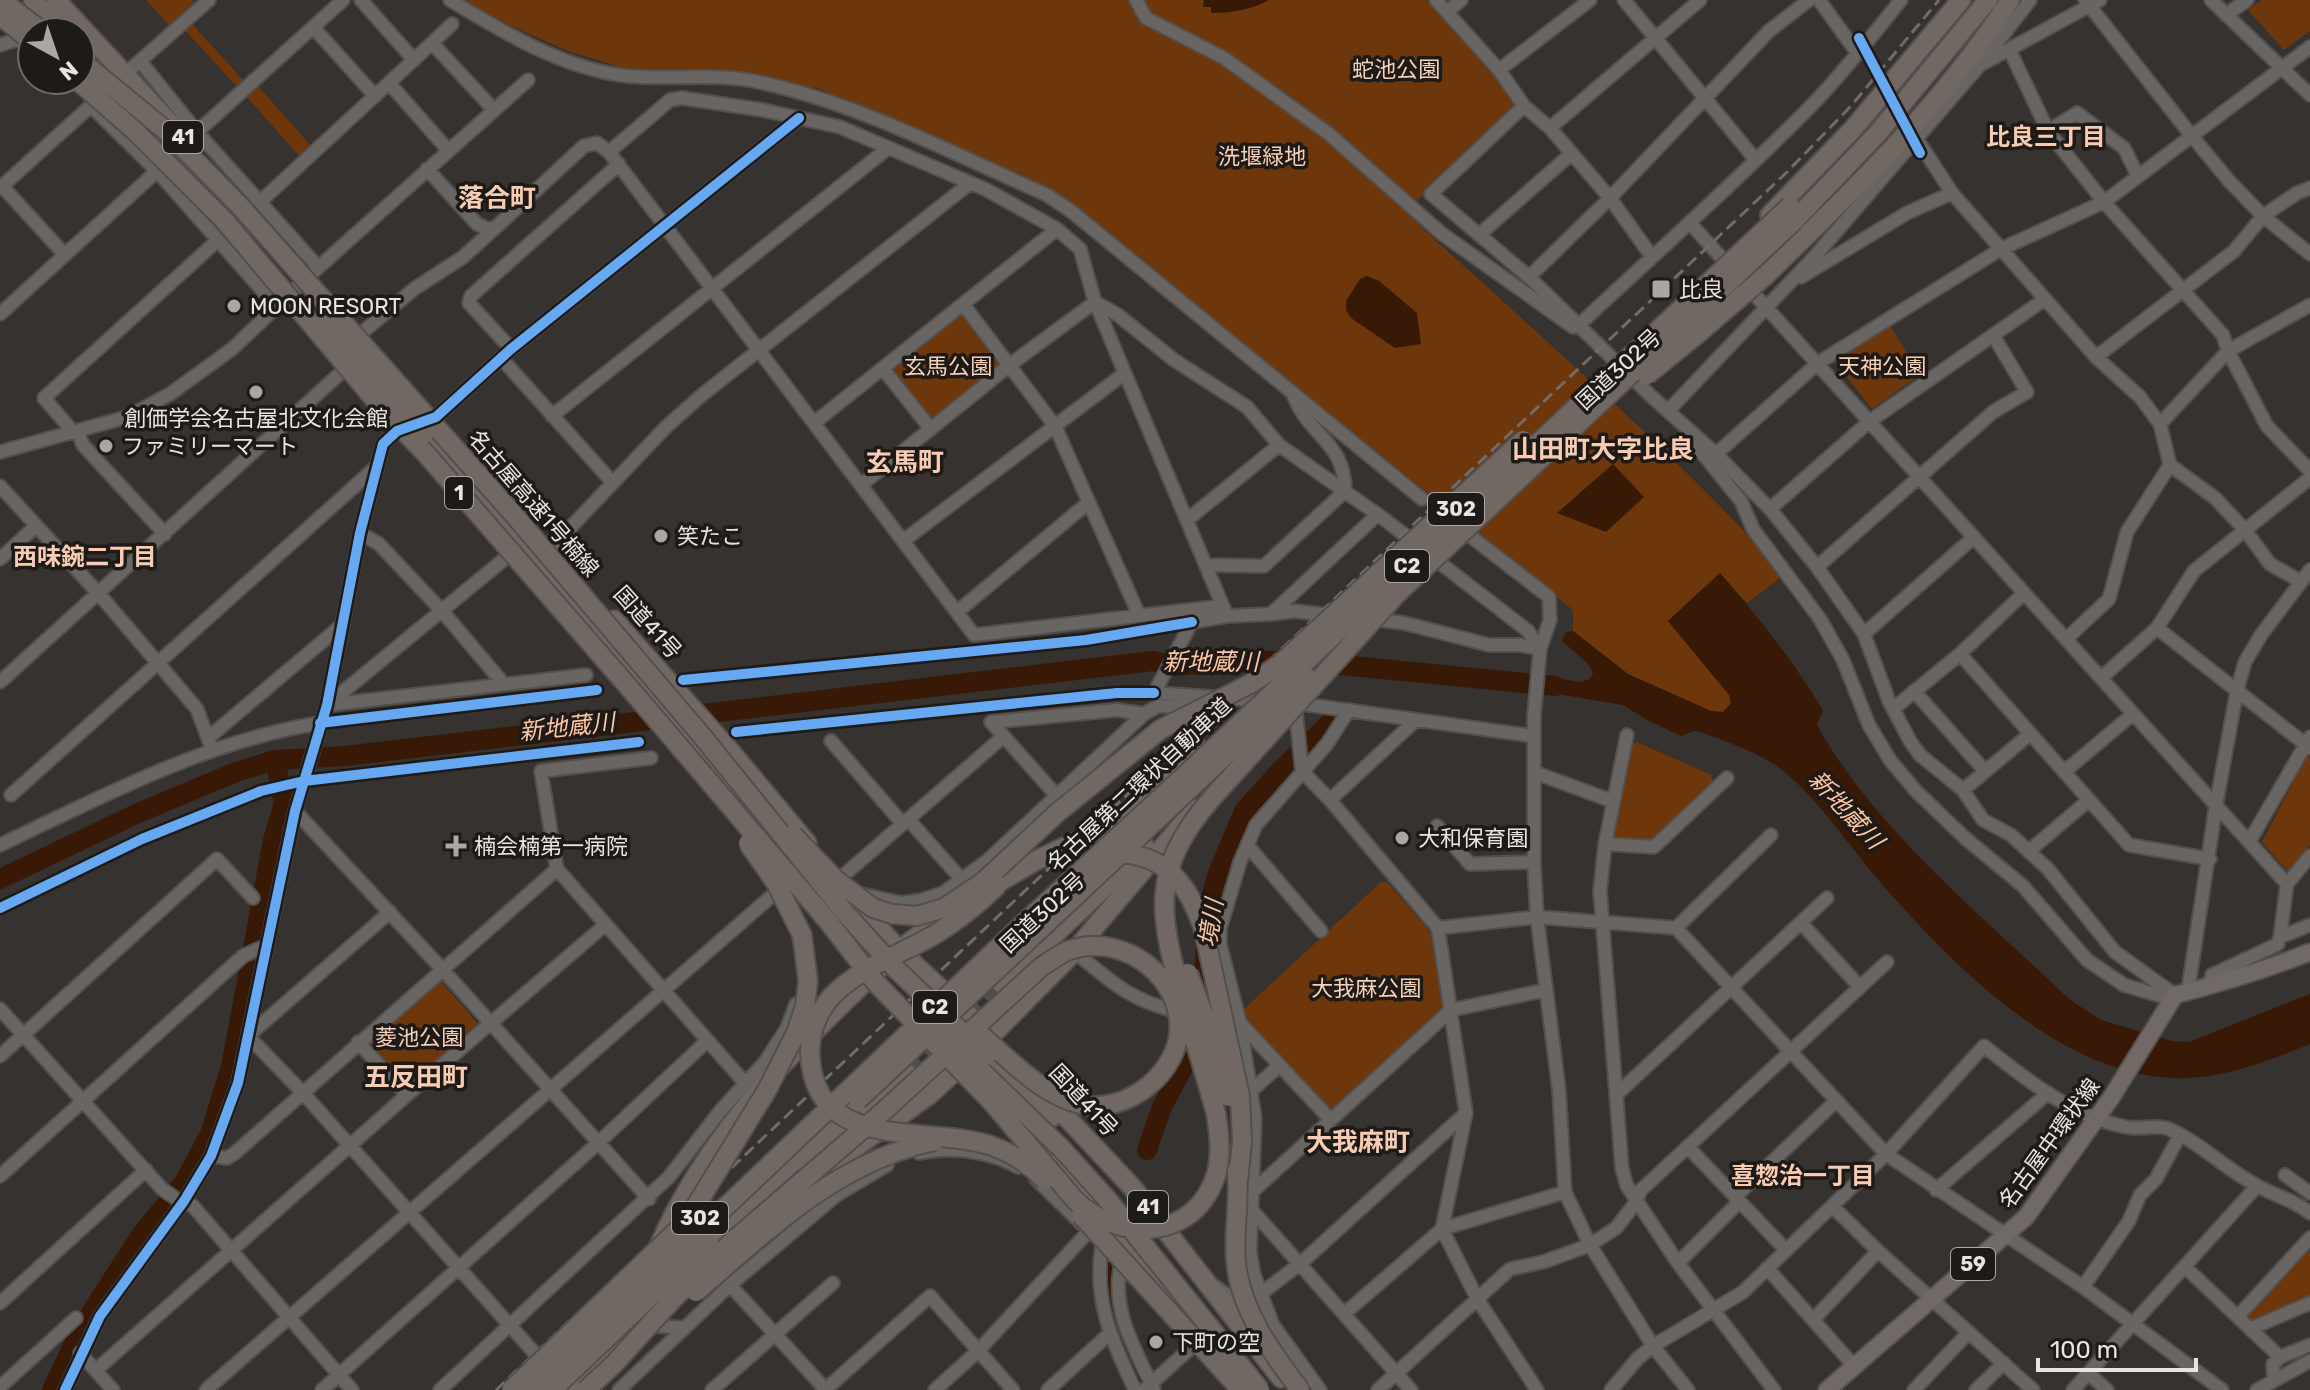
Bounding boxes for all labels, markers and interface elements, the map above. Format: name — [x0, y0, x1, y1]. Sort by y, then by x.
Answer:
north arrow — [16, 16, 96, 96]
text: N — [54, 56, 83, 86]
park label: 蛇池公園 — [1352, 56, 1440, 83]
road number: 41 — [163, 121, 203, 153]
district label: 比良三丁目 — [1986, 123, 2106, 151]
park label: 洗堰緑地 — [1218, 143, 1306, 170]
district label: 落合町 — [458, 183, 536, 214]
place label: 比良 — [1679, 276, 1723, 303]
marker: 比良 — [1650, 278, 1672, 300]
place label: MOON RESORT — [250, 293, 401, 320]
marker: MOON RESORT — [225, 297, 243, 315]
street label: 国道302号 — [1570, 323, 1666, 415]
park label: 玄馬公園 — [904, 353, 992, 380]
park label: 天神公園 — [1838, 353, 1926, 380]
marker: 創価学会名古屋北文化会館 — [247, 383, 265, 401]
place label: 創価学会名古屋北文化会館 — [124, 405, 388, 432]
street label: 名古屋高速1号楠線 — [463, 425, 605, 582]
place label: ファミリーマート — [122, 433, 298, 460]
district label: 山田町大字比良 — [1512, 434, 1694, 465]
marker: ファミリーマート — [97, 437, 115, 455]
district label: 玄馬町 — [866, 447, 944, 478]
road number: 1 — [445, 477, 473, 509]
road number: 302 — [1428, 493, 1484, 525]
place label: 笑たこ — [677, 523, 743, 550]
marker: 笑たこ — [652, 527, 670, 545]
district label: 西味鋺二丁目 — [13, 543, 157, 571]
road number: C2 — [1385, 550, 1429, 582]
street label: 国道41号 — [608, 580, 687, 664]
water label: 新地蔵川 — [1163, 648, 1262, 676]
street label: 名古屋第二環状自動車道 — [1042, 692, 1237, 877]
water label: 新地蔵川 — [518, 708, 619, 746]
water label: 新地蔵川 — [1803, 765, 1891, 857]
place label: 大和保育園 — [1418, 825, 1528, 852]
marker: 大和保育園 — [1393, 829, 1411, 847]
place label: 楠会楠第一病院 — [474, 833, 628, 860]
marker: 楠会楠第一病院 — [445, 835, 467, 857]
street label: 国道302号 — [994, 866, 1090, 958]
water label: 境川 — [1193, 894, 1229, 949]
park label: 大我麻公園 — [1311, 975, 1421, 1002]
road number: C2 — [913, 991, 957, 1023]
park label: 菱池公園 — [375, 1024, 463, 1051]
street label: 国道41号 — [1044, 1059, 1124, 1142]
district label: 五反田町 — [364, 1062, 468, 1093]
street label: 名古屋中環状線 — [1993, 1073, 2106, 1214]
district label: 大我麻町 — [1306, 1127, 1410, 1158]
district label: 喜惣治一丁目 — [1731, 1162, 1875, 1190]
road number: 41 — [1128, 1191, 1168, 1223]
road number: 302 — [672, 1202, 728, 1234]
road number: 59 — [1951, 1248, 1995, 1280]
scale bar — [2038, 1322, 2196, 1372]
place label: 下町の空 — [1172, 1329, 1260, 1356]
marker: 下町の空 — [1147, 1333, 1165, 1351]
text: 100 m — [2050, 1336, 2118, 1364]

